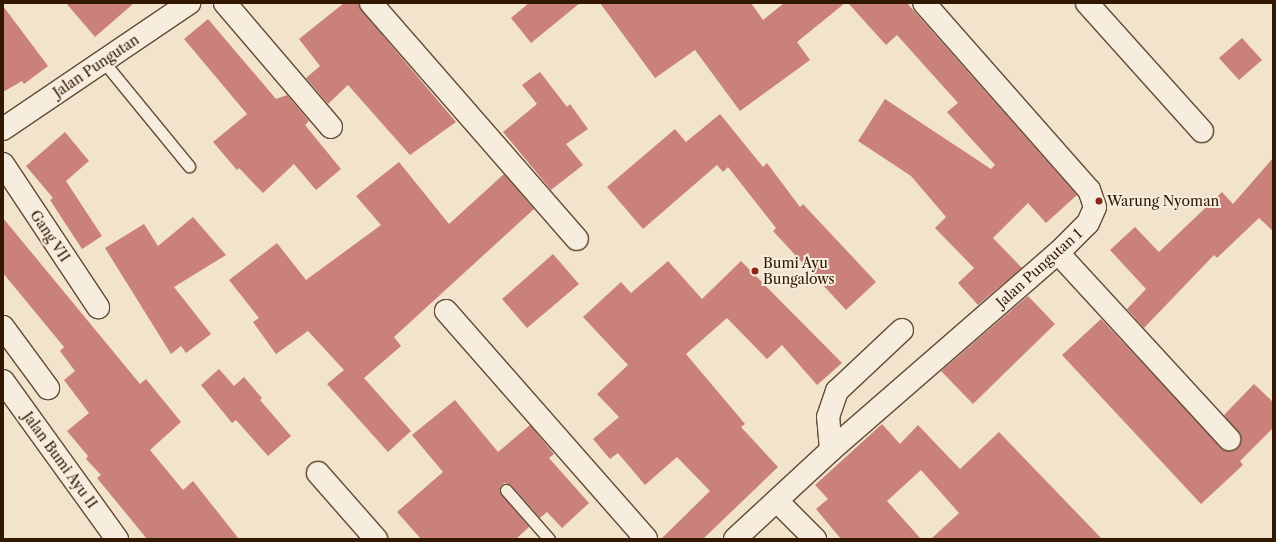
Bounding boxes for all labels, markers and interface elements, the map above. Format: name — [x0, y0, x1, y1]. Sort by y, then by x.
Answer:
street label: Jalan Pungutan — [50, 31, 142, 101]
place label: Warung Nyoman — [1107, 193, 1219, 209]
marker: Warung Nyoman — [1094, 196, 1104, 206]
street label: Gang VII — [26, 207, 74, 265]
street label: Jalan Pungutan 1 — [993, 225, 1085, 311]
place label: Bumi Ayu Bungalows — [763, 255, 835, 288]
marker: Bumi Ayu Bungalows — [750, 266, 760, 276]
street label: Jalan Bumi Ayu II — [19, 408, 101, 512]

